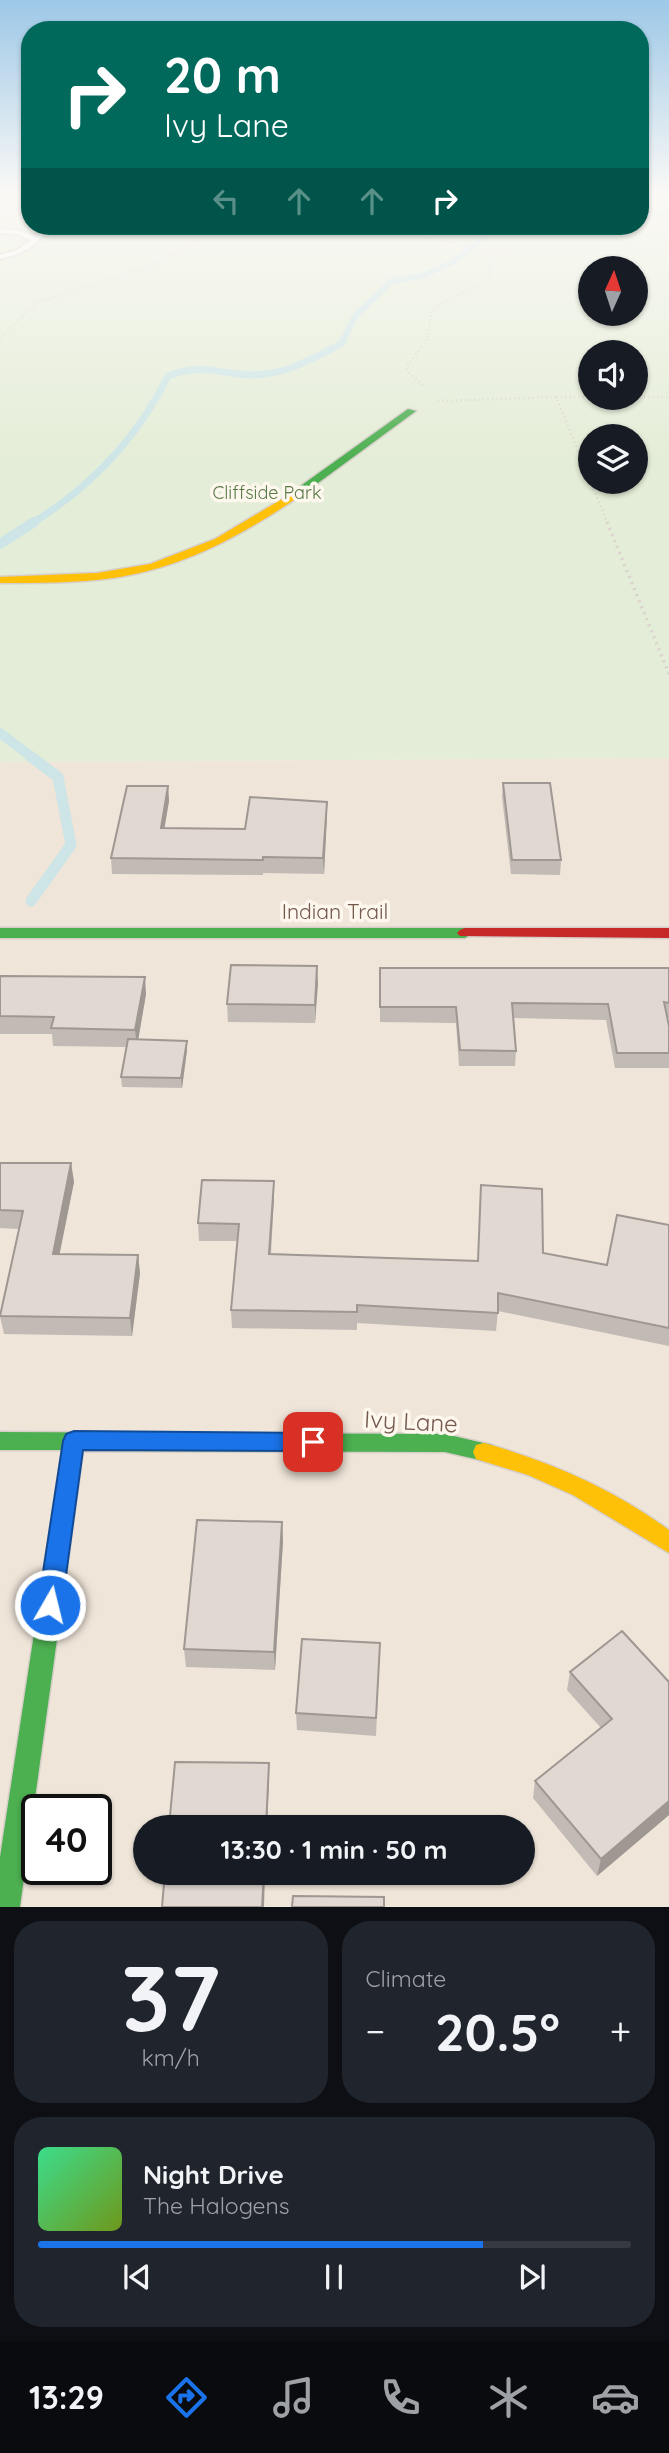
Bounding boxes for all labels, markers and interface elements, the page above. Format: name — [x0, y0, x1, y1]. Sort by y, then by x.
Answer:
text: 20 m — [164, 44, 281, 105]
icon: right — [49, 49, 140, 140]
text: Ivy Lane — [164, 105, 289, 145]
icon: left — [207, 182, 245, 220]
icon: ahead — [280, 182, 318, 220]
icon: ahead — [353, 182, 391, 220]
icon: right — [426, 182, 464, 220]
north arrow — [578, 256, 648, 326]
map controls — [578, 256, 648, 494]
button: sound — [578, 340, 648, 410]
button: layers — [578, 424, 648, 494]
park label: Cliffside Park — [212, 481, 322, 504]
street label: Indian Trail — [282, 898, 388, 924]
street label: Ivy Lane — [364, 1404, 459, 1438]
pin — [283, 1412, 343, 1472]
icon: arrive — [294, 1423, 332, 1461]
position arrow — [13, 1568, 87, 1642]
speed limit sign: 40 — [21, 1794, 112, 1885]
text: 13:30 · 1 min · 50 m — [221, 1833, 447, 1866]
text: 37 — [121, 1940, 220, 2054]
text: Climate — [366, 1964, 446, 1993]
text: 20.5° — [435, 1999, 560, 2064]
text: − — [366, 2007, 385, 2055]
text: + — [610, 2007, 631, 2055]
text: km/h — [142, 2043, 200, 2072]
text: Night Drive — [143, 2158, 284, 2191]
text: The Halogens — [143, 2191, 290, 2220]
icon: previous — [118, 2258, 156, 2296]
icon: pause — [315, 2258, 353, 2296]
icon: next — [513, 2258, 551, 2296]
icon: directions — [162, 2373, 211, 2422]
icon: music — [269, 2373, 318, 2422]
icon: phone — [376, 2373, 425, 2422]
icon: climate — [484, 2373, 533, 2422]
icon: car — [591, 2373, 640, 2422]
text: 13:29 — [29, 2377, 104, 2417]

